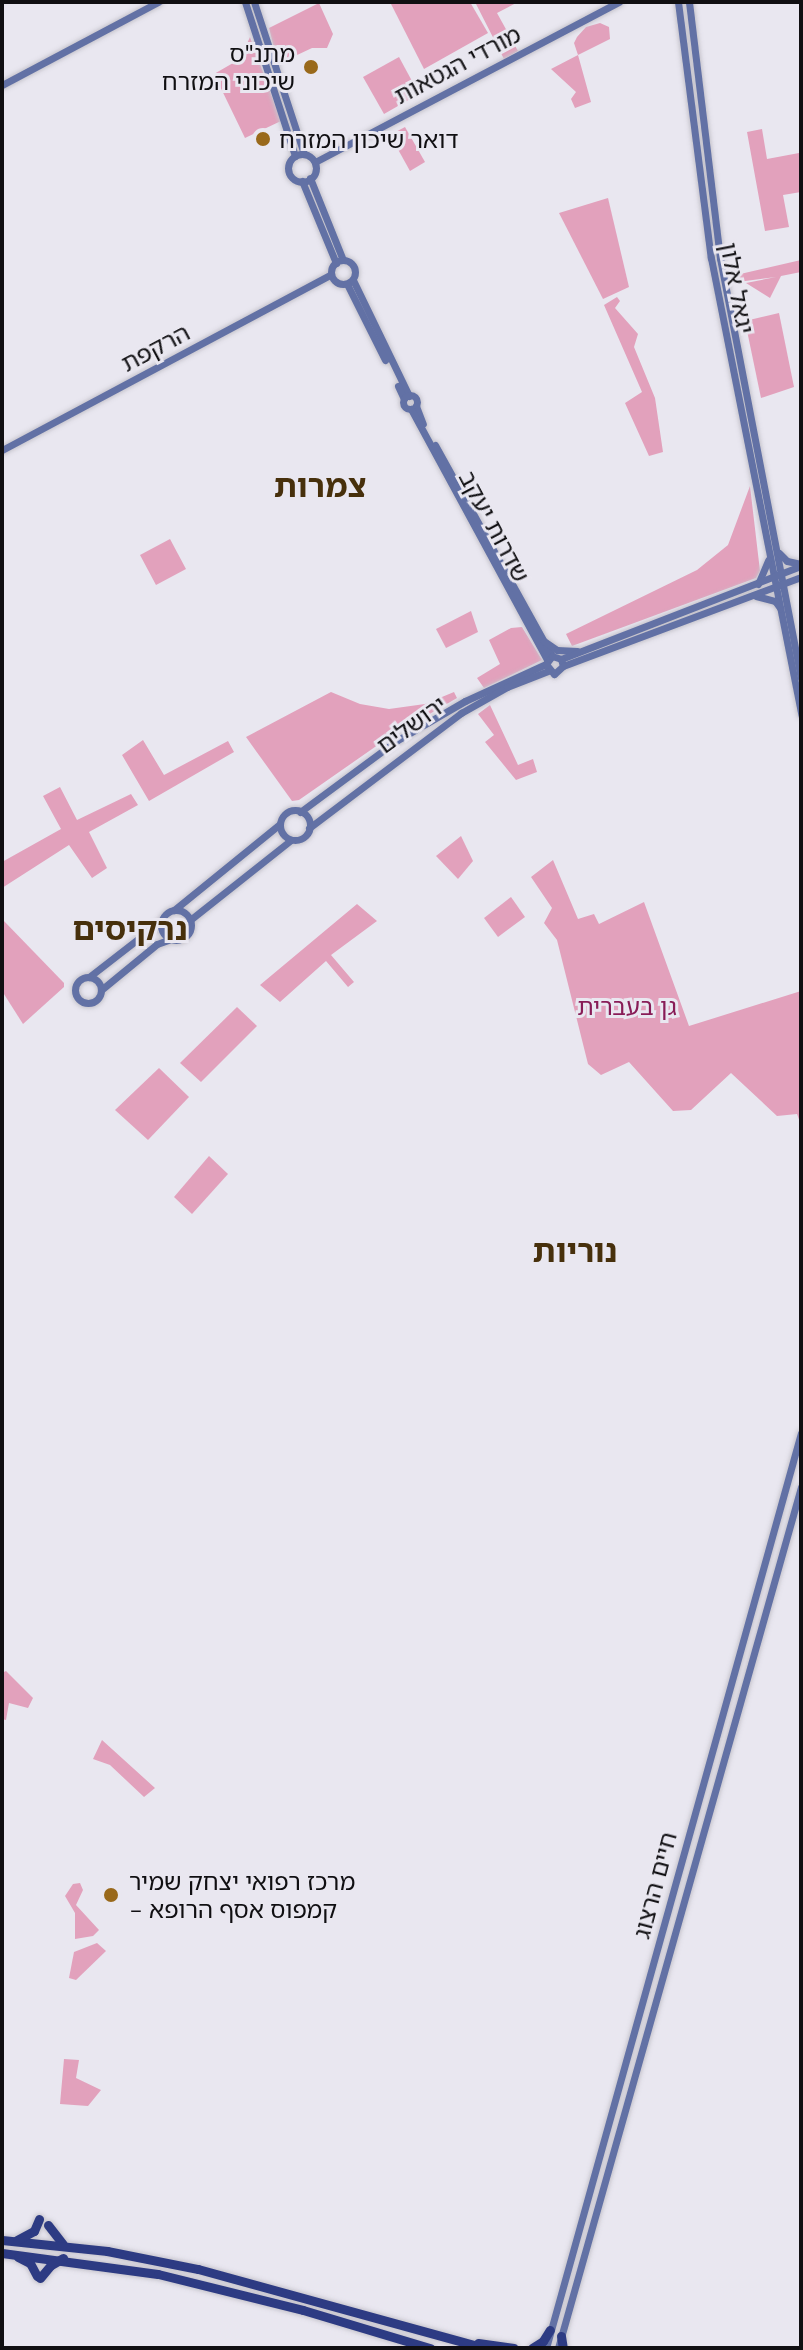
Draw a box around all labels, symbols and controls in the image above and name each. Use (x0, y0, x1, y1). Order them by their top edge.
street label: מורדי הגטאות (389, 19, 525, 109)
place label: מתנ"ס שיכוני המזרח (162, 39, 295, 95)
marker: מתנ"ס שיכוני המזרח (302, 58, 320, 76)
place label: דואר שיכון המזרח (279, 125, 458, 153)
marker: דואר שיכון המזרח (254, 130, 272, 148)
street label: יגאל אלון (715, 240, 761, 336)
street label: הרקפת (116, 317, 194, 377)
street label: שדרות יעקב (454, 465, 536, 587)
district label: צמרות (274, 466, 366, 504)
street label: ירושלים (370, 689, 452, 759)
district label: נרקיסים (72, 909, 188, 947)
park label: גן בעברית (577, 992, 677, 1020)
district label: נוריות (533, 1231, 617, 1269)
street label: חיים הרצוג (626, 1829, 682, 1941)
place label: מרכז רפואי יצחק שמיר – קמפוס אסף הרופא (129, 1867, 355, 1923)
marker: מרכז רפואי יצחק שמיר – קמפוס אסף הרופא (100, 1884, 122, 1906)

